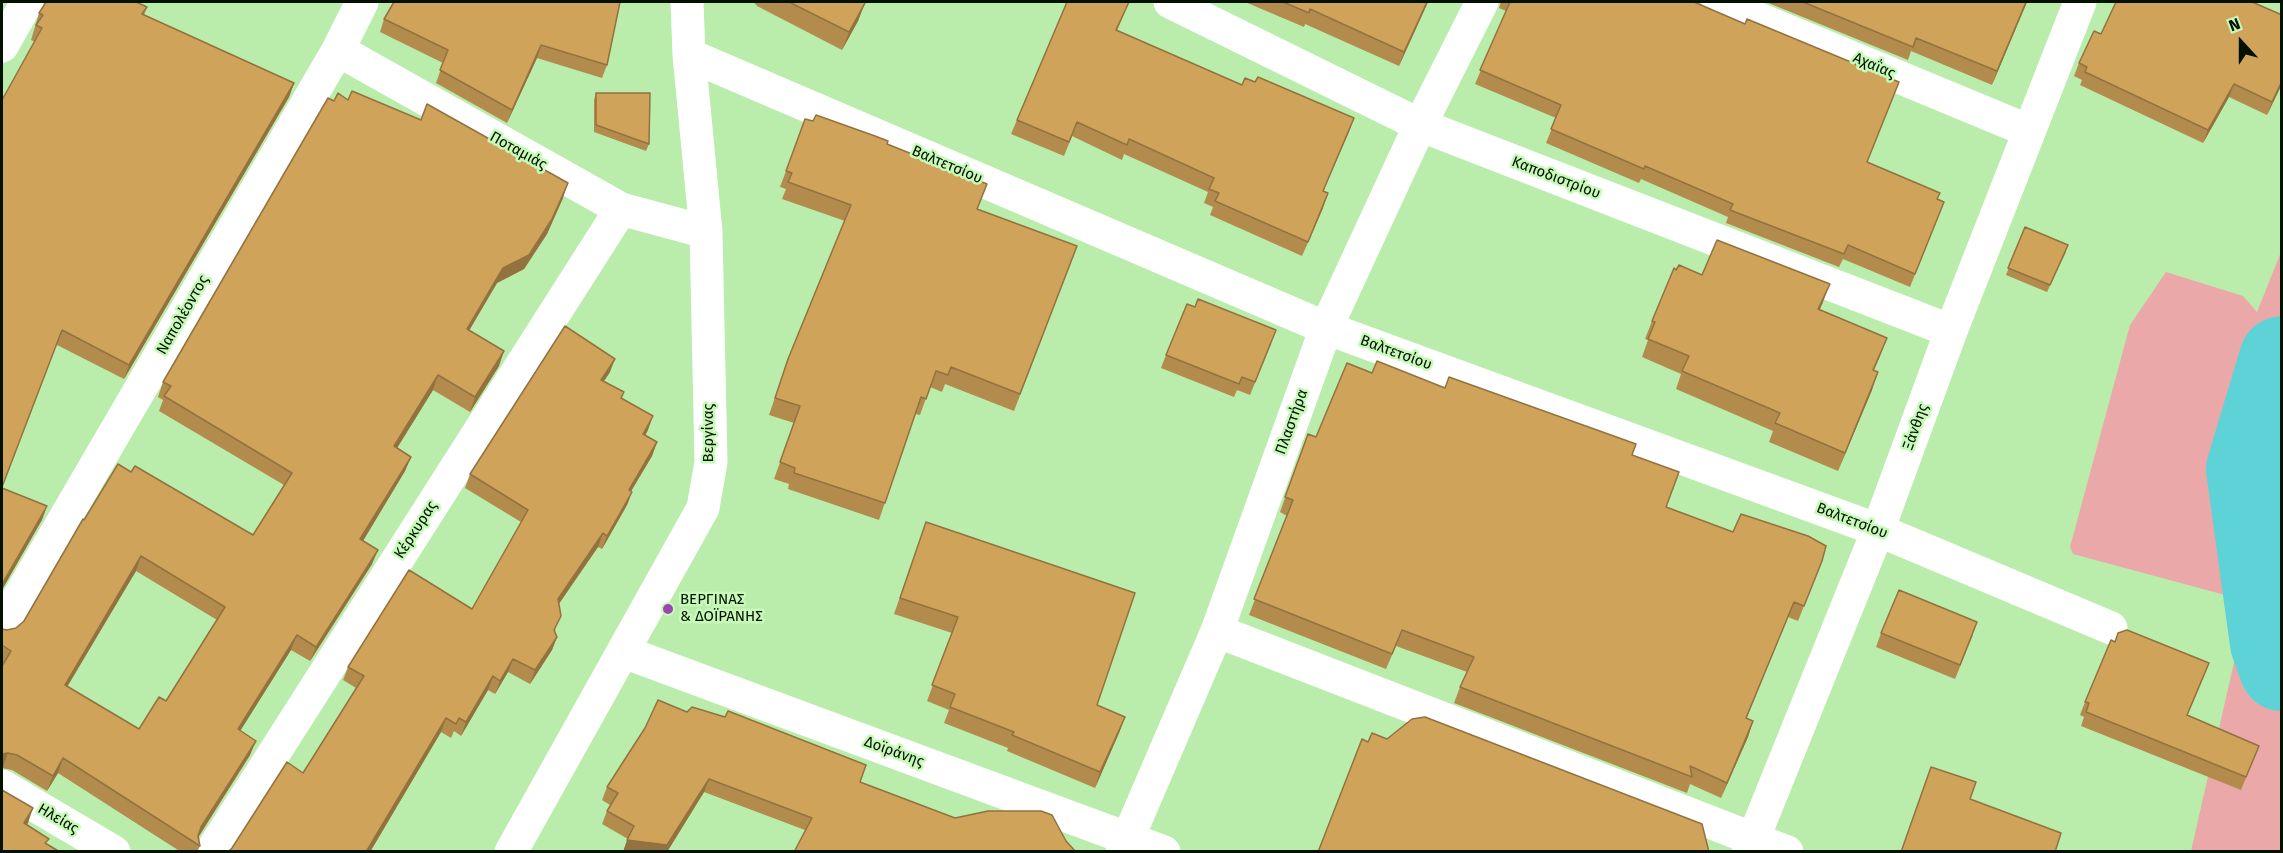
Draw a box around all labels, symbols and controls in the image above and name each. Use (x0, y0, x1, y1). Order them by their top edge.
north arrow (2211, 12, 2271, 72)
text: N (2226, 14, 2243, 36)
street label: Αχαΐας (1850, 49, 1898, 83)
street label: Ποταμιάς (486, 128, 550, 174)
street label: Βαλτετσίου (909, 142, 985, 188)
street label: Καποδιστρίου (1509, 153, 1603, 203)
street label: Ναπολέοντος (153, 272, 213, 358)
street label: Βαλτετσίου (1358, 332, 1434, 374)
street label: Πλαστήρα (1272, 387, 1312, 457)
street label: Ξάνθης (1899, 401, 1933, 453)
street label: Βεργίνας (700, 403, 718, 463)
street label: Κέρκυρας (391, 498, 441, 562)
street label: Βαλτετσίου (1814, 499, 1890, 543)
place label: ΒΕΡΓΙΝΑΣ & ΔΟΪΡΑΝΗΣ (680, 591, 763, 626)
marker: ΒΕΡΓΙΝΑΣ & ΔΟΪΡΑΝΗΣ (661, 602, 675, 616)
street label: Δοϊράνης (862, 733, 926, 771)
street label: Ηλείας (34, 800, 82, 838)

